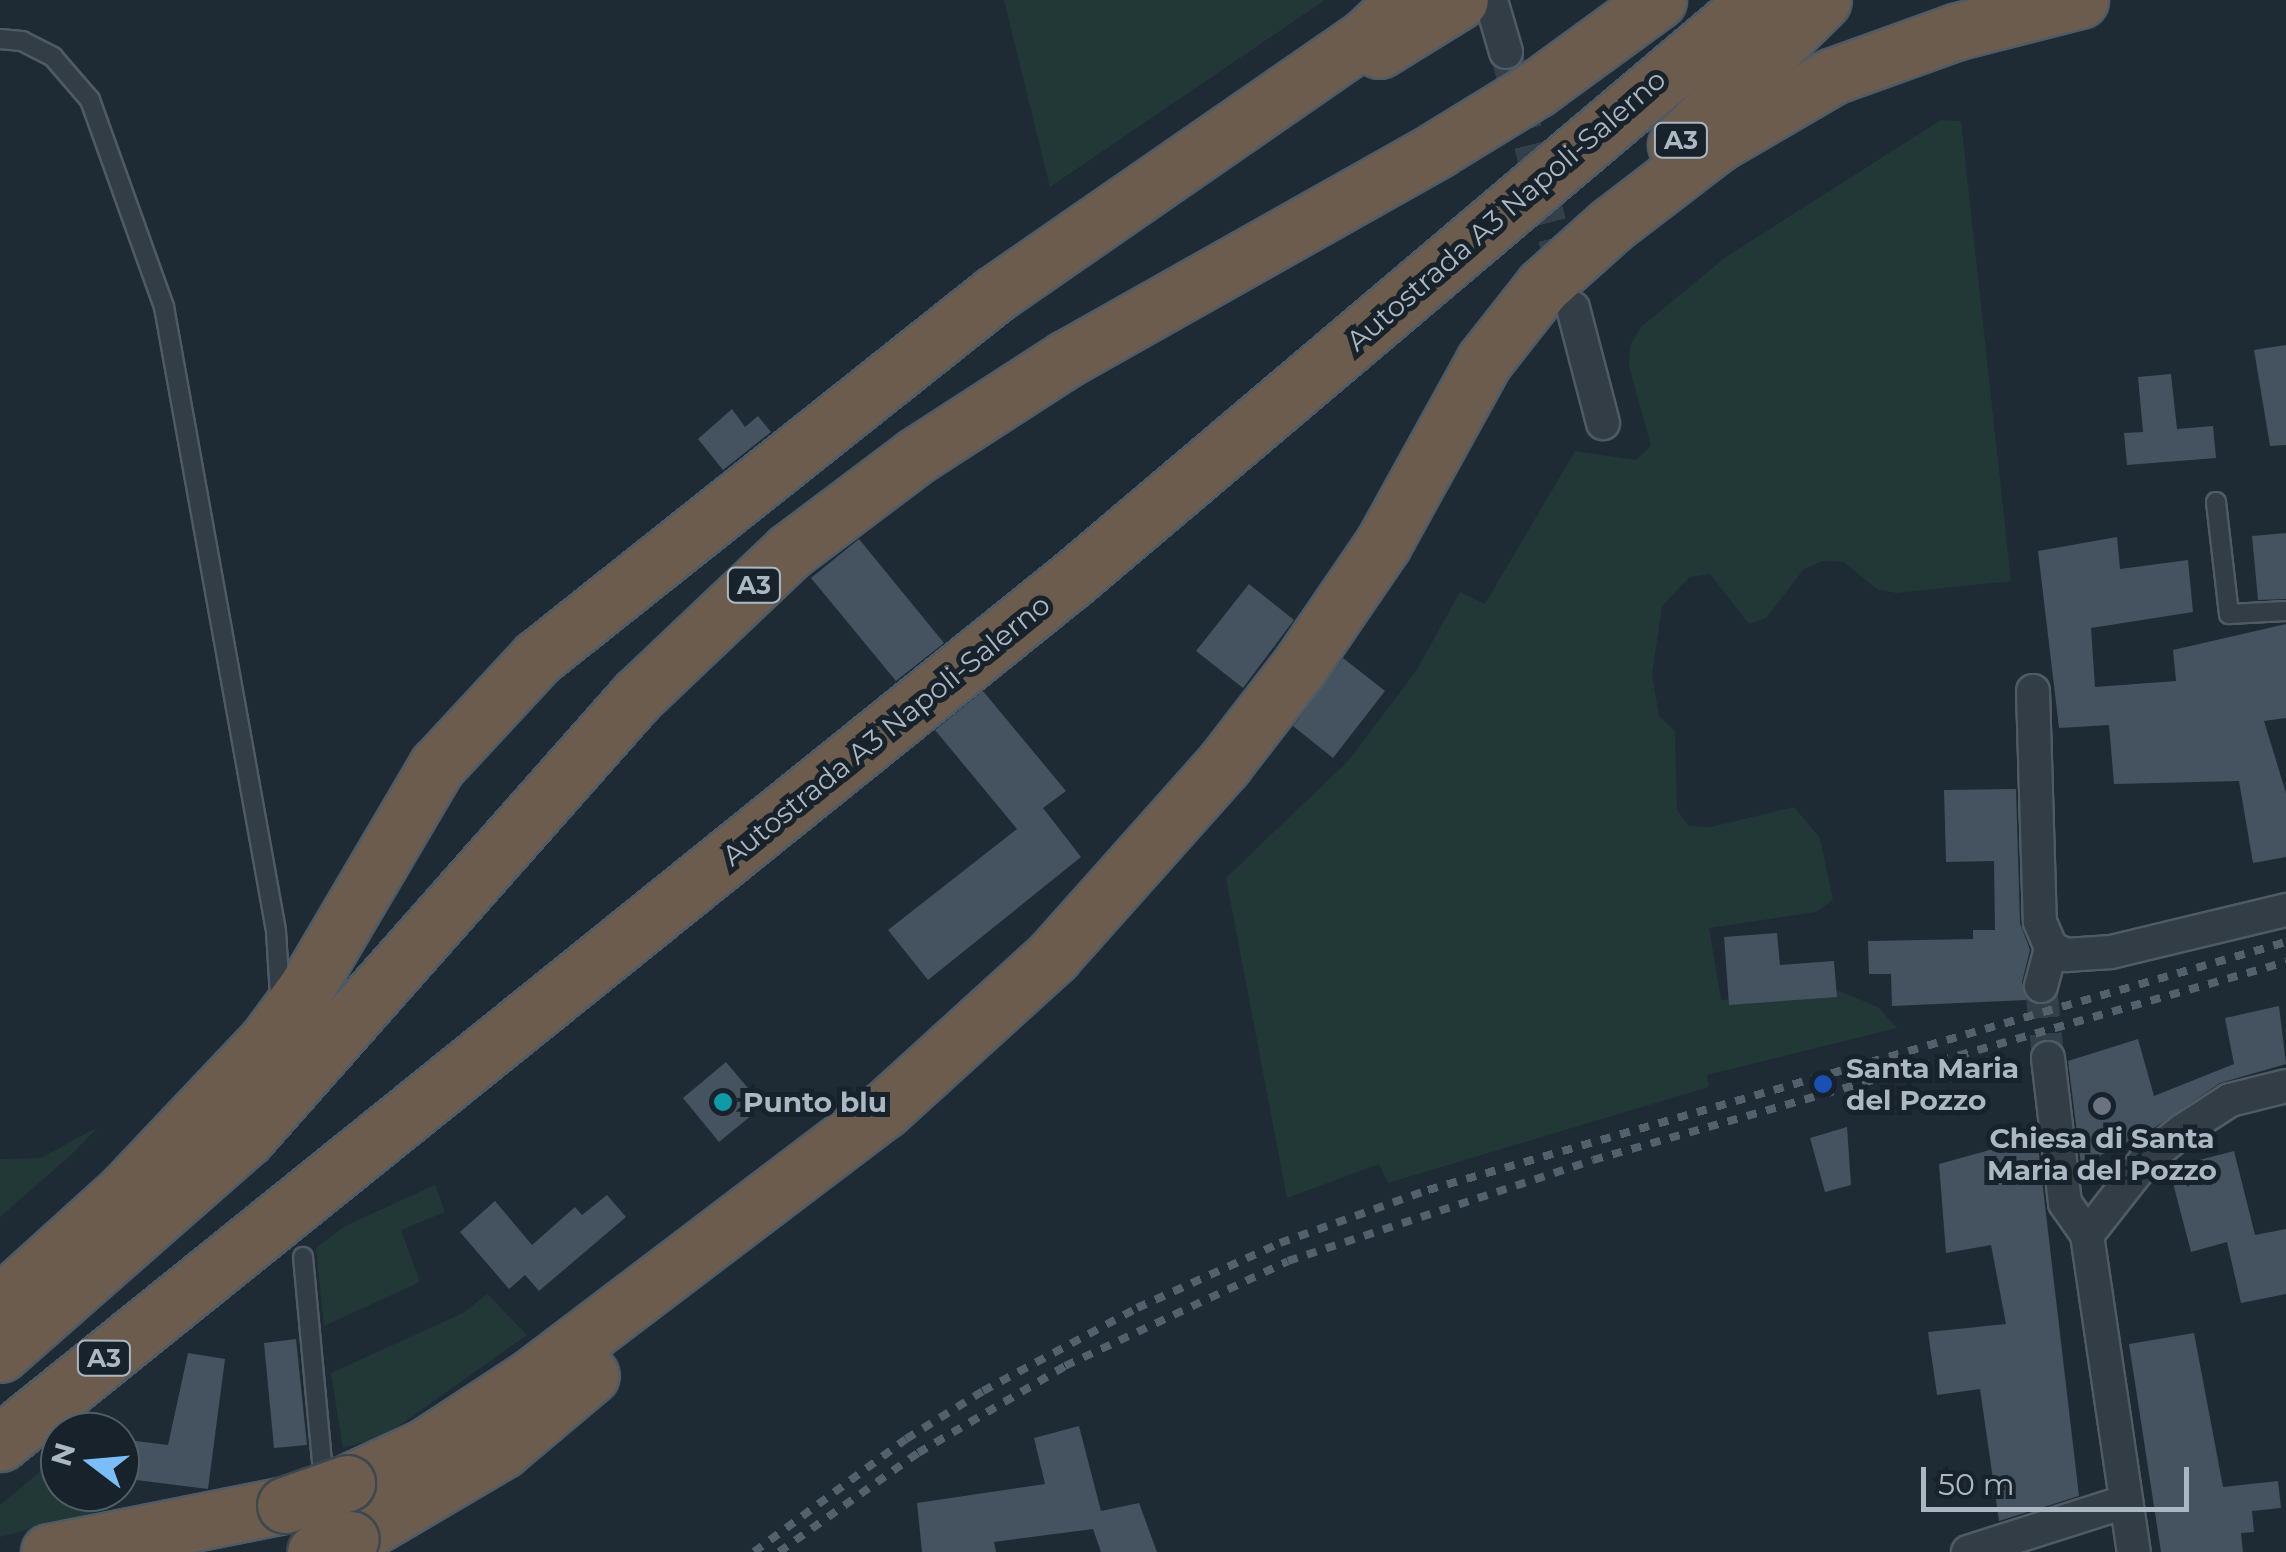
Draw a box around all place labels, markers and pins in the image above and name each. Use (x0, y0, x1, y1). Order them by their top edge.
place label: Santa Maria del Pozzo (1846, 1051, 2019, 1117)
marker: Santa Maria del Pozzo (1810, 1071, 1836, 1097)
place label: Punto blu (743, 1085, 887, 1119)
marker: Punto blu (712, 1091, 734, 1113)
marker: Chiesa di Santa Maria del Pozzo (2091, 1095, 2113, 1117)
place label: Chiesa di Santa Maria del Pozzo (1987, 1121, 2217, 1187)

